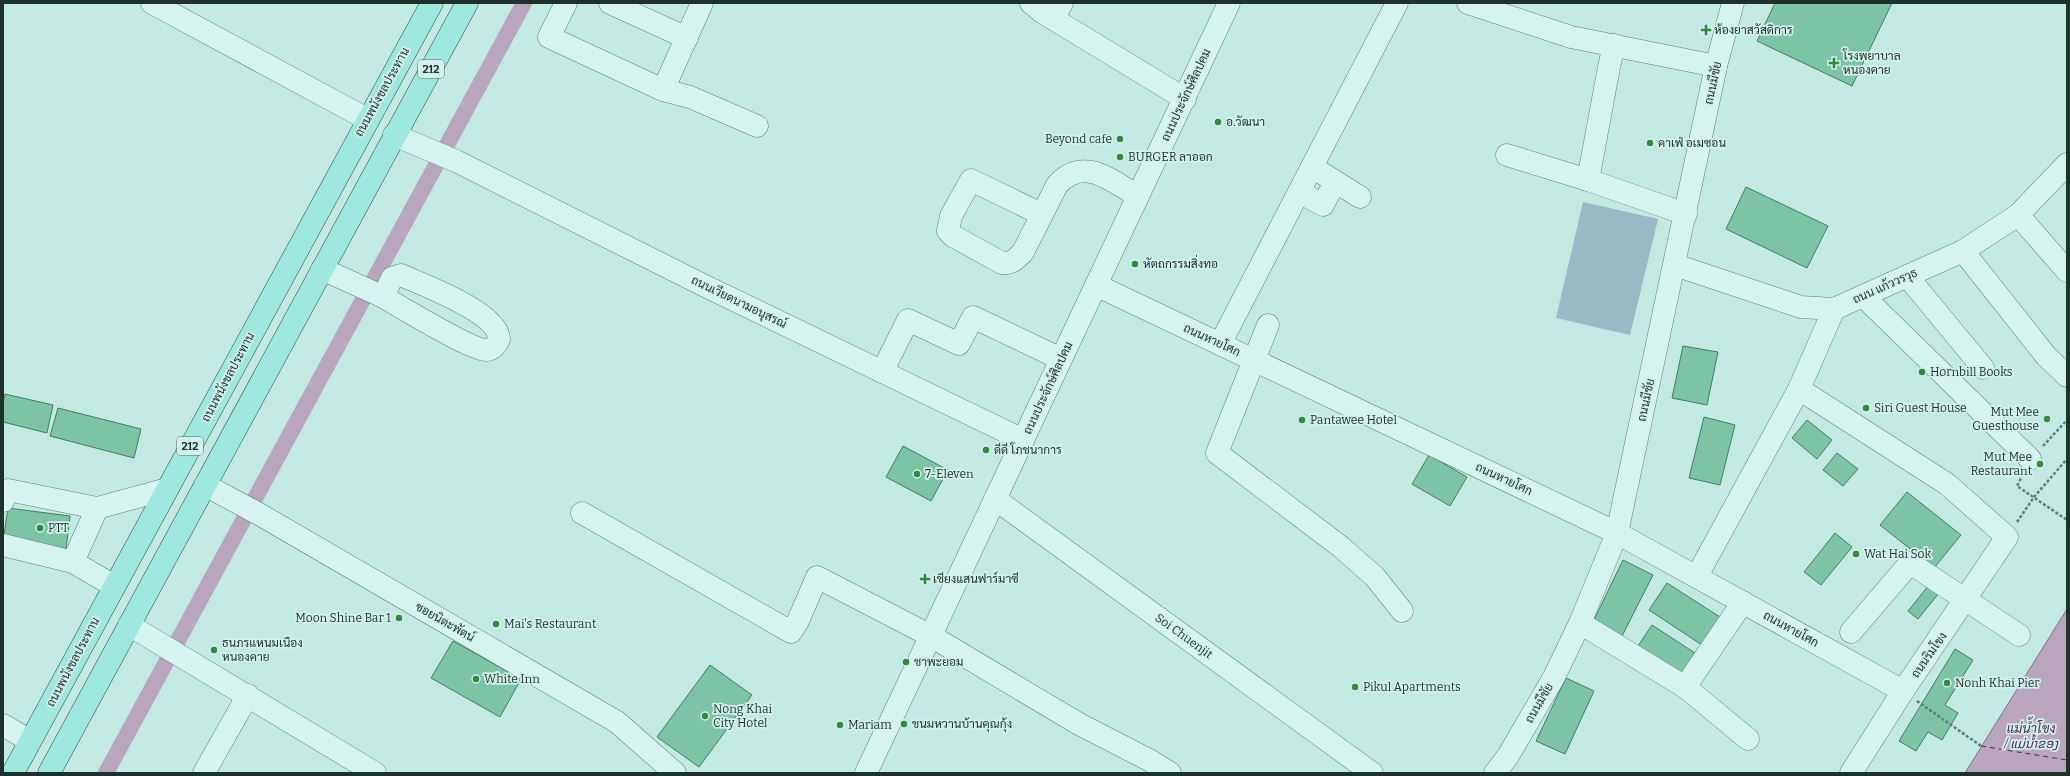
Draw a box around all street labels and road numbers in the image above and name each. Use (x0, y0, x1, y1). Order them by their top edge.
street label: ถนนพนังชลประทาน (352, 45, 412, 139)
street label: ถนนประจักษ์ศิลปคม (1157, 46, 1214, 144)
road number: 212 (418, 60, 444, 78)
street label: ถนนมีชัย (1701, 60, 1724, 106)
street label: ถนน แก้ววรวุธ (1851, 265, 1921, 308)
street label: ถนนเวียดนามอนุสรณ์ (688, 272, 789, 333)
street label: ถนนหายโศก (1181, 320, 1243, 359)
street label: ถนนพนังชลประทาน (198, 329, 258, 424)
street label: ถนนประจักษ์ศิลปคม (1019, 339, 1076, 437)
street label: ถนนมีชัย (1634, 377, 1657, 423)
road number: 212 (177, 437, 203, 455)
street label: ถนนหายโศก (1473, 459, 1535, 498)
street label: ซอยนิตะพัตน์ (413, 599, 478, 645)
street label: ถนนหายโศก (1761, 607, 1822, 650)
street label: Soi Chuenjit (1153, 610, 1216, 662)
street label: ถนนพนังชลประทาน (43, 614, 103, 709)
street label: ถนนริมโขง (1907, 629, 1950, 681)
street label: ถนนมีชัย (1521, 680, 1556, 725)

